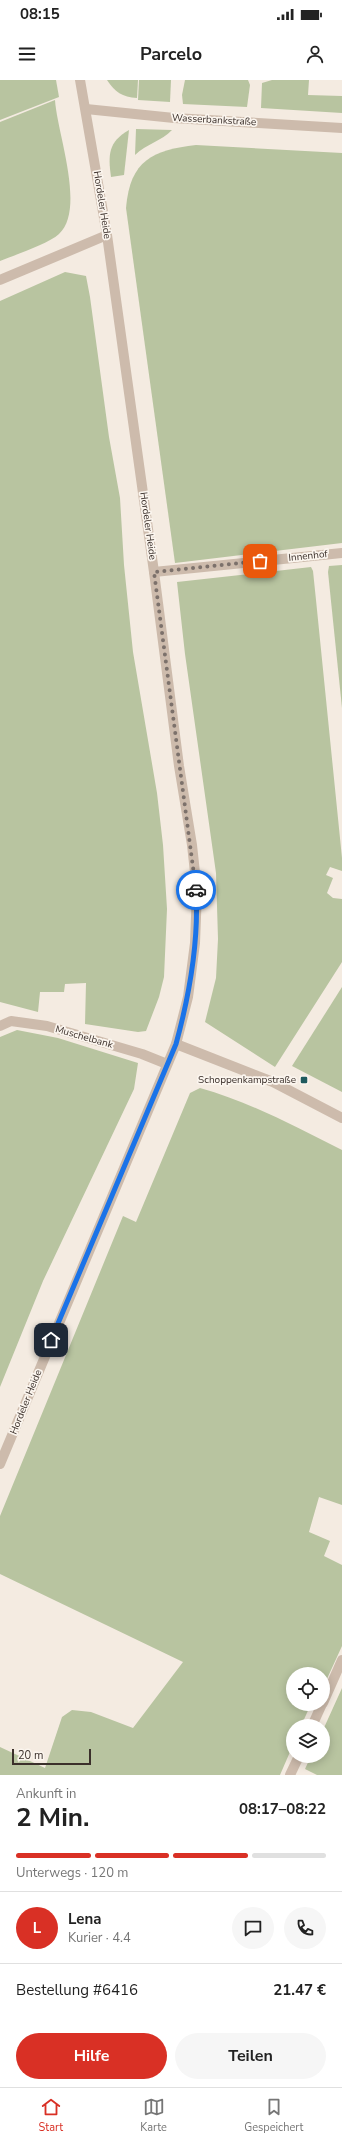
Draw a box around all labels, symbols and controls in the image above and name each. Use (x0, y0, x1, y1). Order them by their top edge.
text: 08:15 (20, 4, 60, 24)
text: Parcelo (140, 42, 202, 66)
icon: menu (16, 43, 38, 65)
icon: person (304, 43, 326, 65)
street label: Wasserbankstraße (171, 111, 257, 129)
street label: Hordeler Heide (90, 170, 114, 240)
street label: Hordeler Heide (136, 491, 160, 561)
pin (243, 544, 277, 578)
street label: Innenhof (288, 547, 329, 565)
icon: bag (249, 550, 271, 572)
courier (176, 870, 216, 910)
icon: car (185, 879, 207, 901)
street label: Muschelbank (54, 1022, 115, 1052)
place label: Schoppenkampstraße (198, 1073, 296, 1087)
marker: Schoppenkampstraße (299, 1075, 309, 1085)
pin (34, 1323, 68, 1357)
icon: home (40, 1329, 62, 1351)
street label: Hordeler Heide (7, 1368, 45, 1436)
map controls (286, 1667, 330, 1763)
button: locate (286, 1667, 330, 1711)
button: layers (286, 1719, 330, 1763)
scale bar (12, 1747, 91, 1766)
text: 20 m (18, 1748, 43, 1763)
text: Ankunft in (16, 1785, 76, 1803)
text: 08:17–08:22 (239, 1799, 326, 1819)
text: 2 Min. (16, 1800, 89, 1835)
text: Unterwegs · 120 m (16, 1864, 128, 1882)
button: chat (232, 1907, 274, 1949)
button: phone (284, 1907, 326, 1949)
text: Lena (68, 1909, 101, 1929)
text: L (33, 1918, 41, 1938)
text: Kurier · 4.4 (68, 1929, 131, 1947)
text: Bestellung #6416 (16, 1980, 138, 2000)
text: 21.47 € (273, 1980, 326, 2000)
button: Hilfe (16, 2033, 167, 2079)
button: Teilen (175, 2033, 326, 2079)
tab: Start (39, 2096, 63, 2135)
tab: Karte (140, 2096, 167, 2135)
tab: Gespeichert (244, 2096, 303, 2135)

